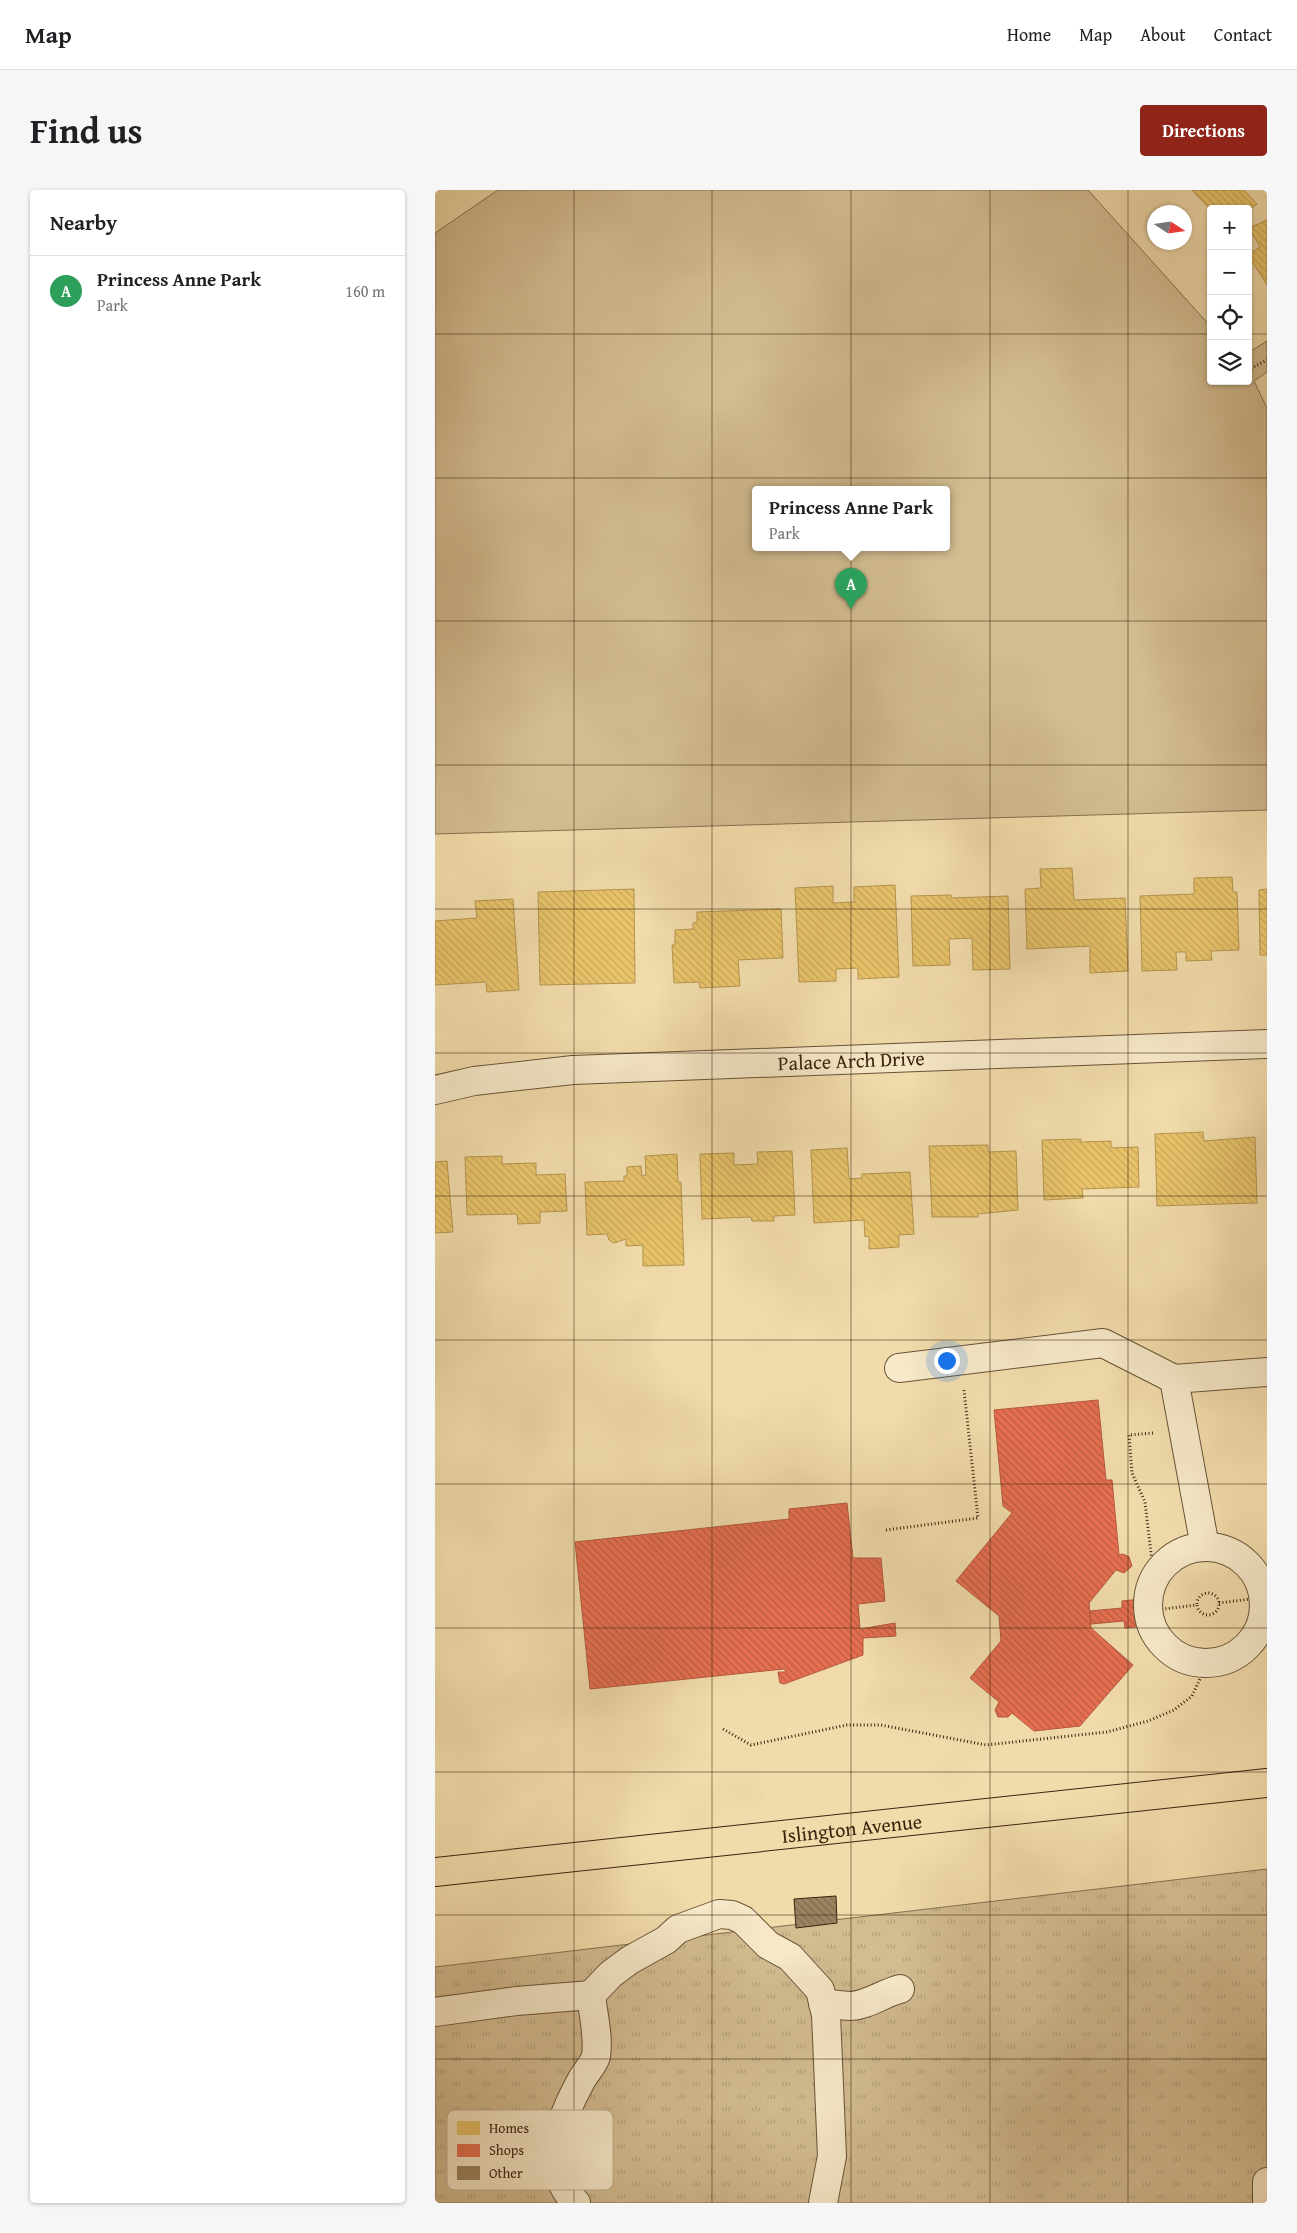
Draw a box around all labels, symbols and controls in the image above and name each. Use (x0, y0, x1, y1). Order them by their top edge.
text: Map (25, 17, 72, 52)
text: Home (1007, 21, 1051, 48)
text: Map (1079, 21, 1112, 48)
text: About (1140, 21, 1186, 48)
text: Contact (1214, 21, 1272, 48)
text: Find us (30, 105, 143, 156)
button: Directions (1140, 105, 1267, 156)
north arrow (1147, 205, 1192, 250)
map controls (1207, 205, 1252, 385)
button: + (1207, 205, 1252, 250)
text: Nearby (50, 207, 117, 238)
button: − (1207, 250, 1252, 295)
text: Princess Anne Park (97, 265, 261, 293)
text: A (61, 279, 71, 303)
text: 160 m (345, 279, 385, 303)
text: Park (97, 293, 128, 317)
button: locate (1207, 295, 1252, 340)
button: layers (1207, 340, 1252, 385)
popup (752, 486, 950, 551)
text: Princess Anne Park (769, 493, 933, 521)
text: Park (769, 521, 800, 545)
pin: A (835, 568, 867, 609)
street label: Palace Arch Drive (777, 1042, 925, 1077)
your location (934, 1348, 960, 1374)
street label: Islington Avenue (780, 1806, 923, 1849)
legend (447, 2110, 613, 2190)
text: Homes (489, 2118, 529, 2138)
text: Shops (489, 2140, 524, 2160)
text: Other (489, 2163, 523, 2183)

